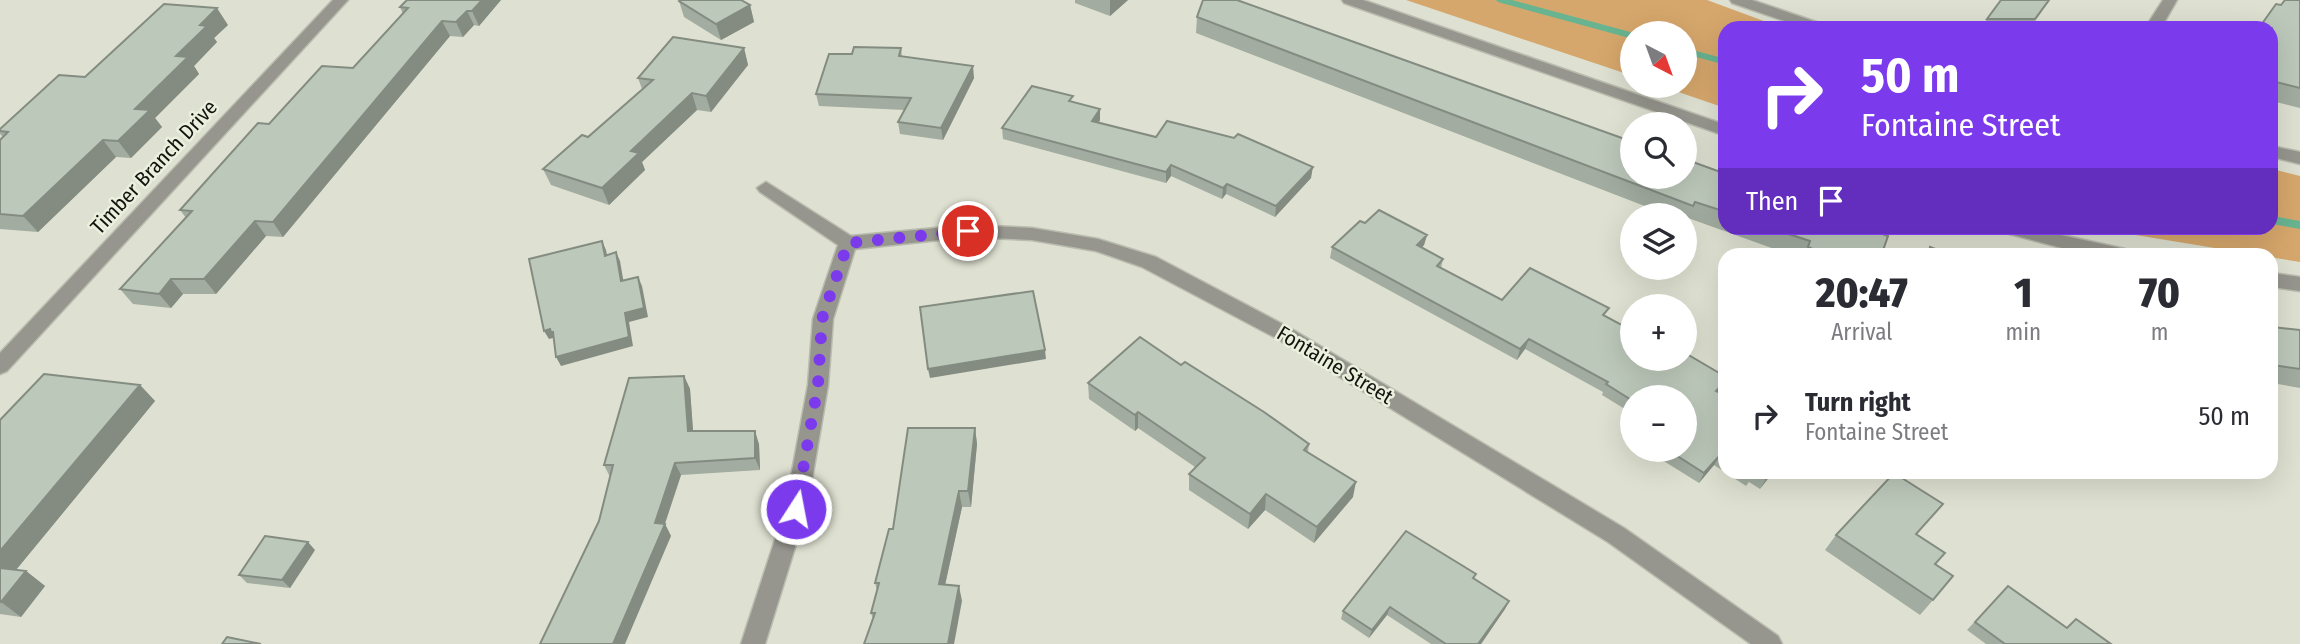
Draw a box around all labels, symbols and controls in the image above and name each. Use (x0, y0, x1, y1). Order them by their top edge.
north arrow (1620, 21, 1698, 98)
map controls (1620, 21, 1697, 462)
text: 50 m (1861, 46, 1959, 105)
icon: right (1746, 49, 1837, 140)
street label: Timber Branch Drive (85, 95, 223, 239)
text: Fontaine Street (1861, 106, 2060, 144)
button: search (1620, 112, 1697, 189)
icon: arrive (1812, 182, 1850, 220)
text: Then (1746, 186, 1798, 217)
pin (938, 201, 998, 261)
button: layers (1620, 203, 1697, 280)
icon: arrive (949, 212, 987, 250)
text: 20:47 (1816, 268, 1908, 318)
text: 1 (2014, 268, 2032, 318)
text: 70 (2139, 268, 2180, 318)
button: + (1620, 294, 1697, 371)
text: Arrival (1831, 318, 1892, 346)
text: min (2006, 318, 2041, 346)
text: m (2151, 318, 2168, 346)
street label: Fontaine Street (1272, 320, 1398, 410)
button: − (1620, 385, 1697, 462)
text: Turn right (1805, 387, 1911, 418)
icon: right (1746, 397, 1784, 435)
text: 50 m (2198, 401, 2250, 432)
text: Fontaine Street (1805, 418, 1948, 446)
position arrow (759, 472, 833, 546)

